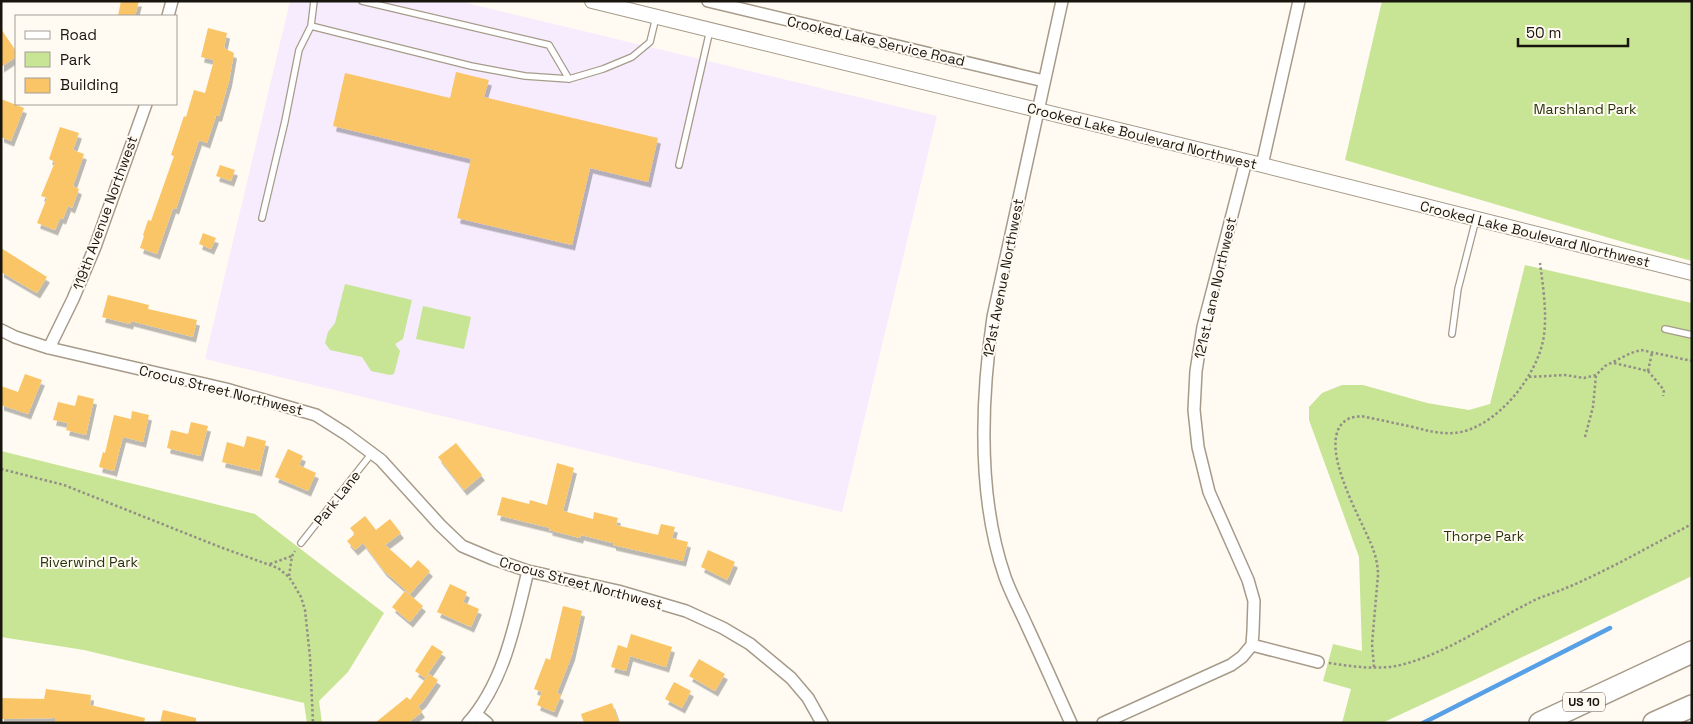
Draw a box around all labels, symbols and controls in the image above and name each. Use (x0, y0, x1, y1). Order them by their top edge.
street label: Crooked Lake Service Road (785, 12, 967, 70)
legend (15, 15, 178, 105)
scale bar (1518, 15, 1628, 47)
text: 50 m (1526, 23, 1561, 42)
text: Road (60, 25, 97, 44)
text: Park (60, 50, 91, 69)
text: Building (60, 75, 119, 94)
street label: Crooked Lake Boulevard Northwest (1025, 99, 1259, 173)
park label: Marshland Park (1533, 100, 1637, 118)
street label: 119th Avenue Northwest (69, 133, 141, 293)
street label: 121st Avenue Northwest (979, 197, 1027, 359)
street label: Crooked Lake Boulevard Northwest (1418, 197, 1652, 271)
street label: 121st Lane Northwest (1190, 215, 1240, 361)
street label: Crocus Street Northwest (137, 361, 305, 419)
street label: Park Lane (310, 467, 364, 529)
park label: Thorpe Park (1444, 527, 1525, 545)
park label: Riverwind Park (40, 553, 138, 571)
street label: Crocus Street Northwest (497, 553, 665, 613)
road number: US 10 (1563, 692, 1605, 712)

